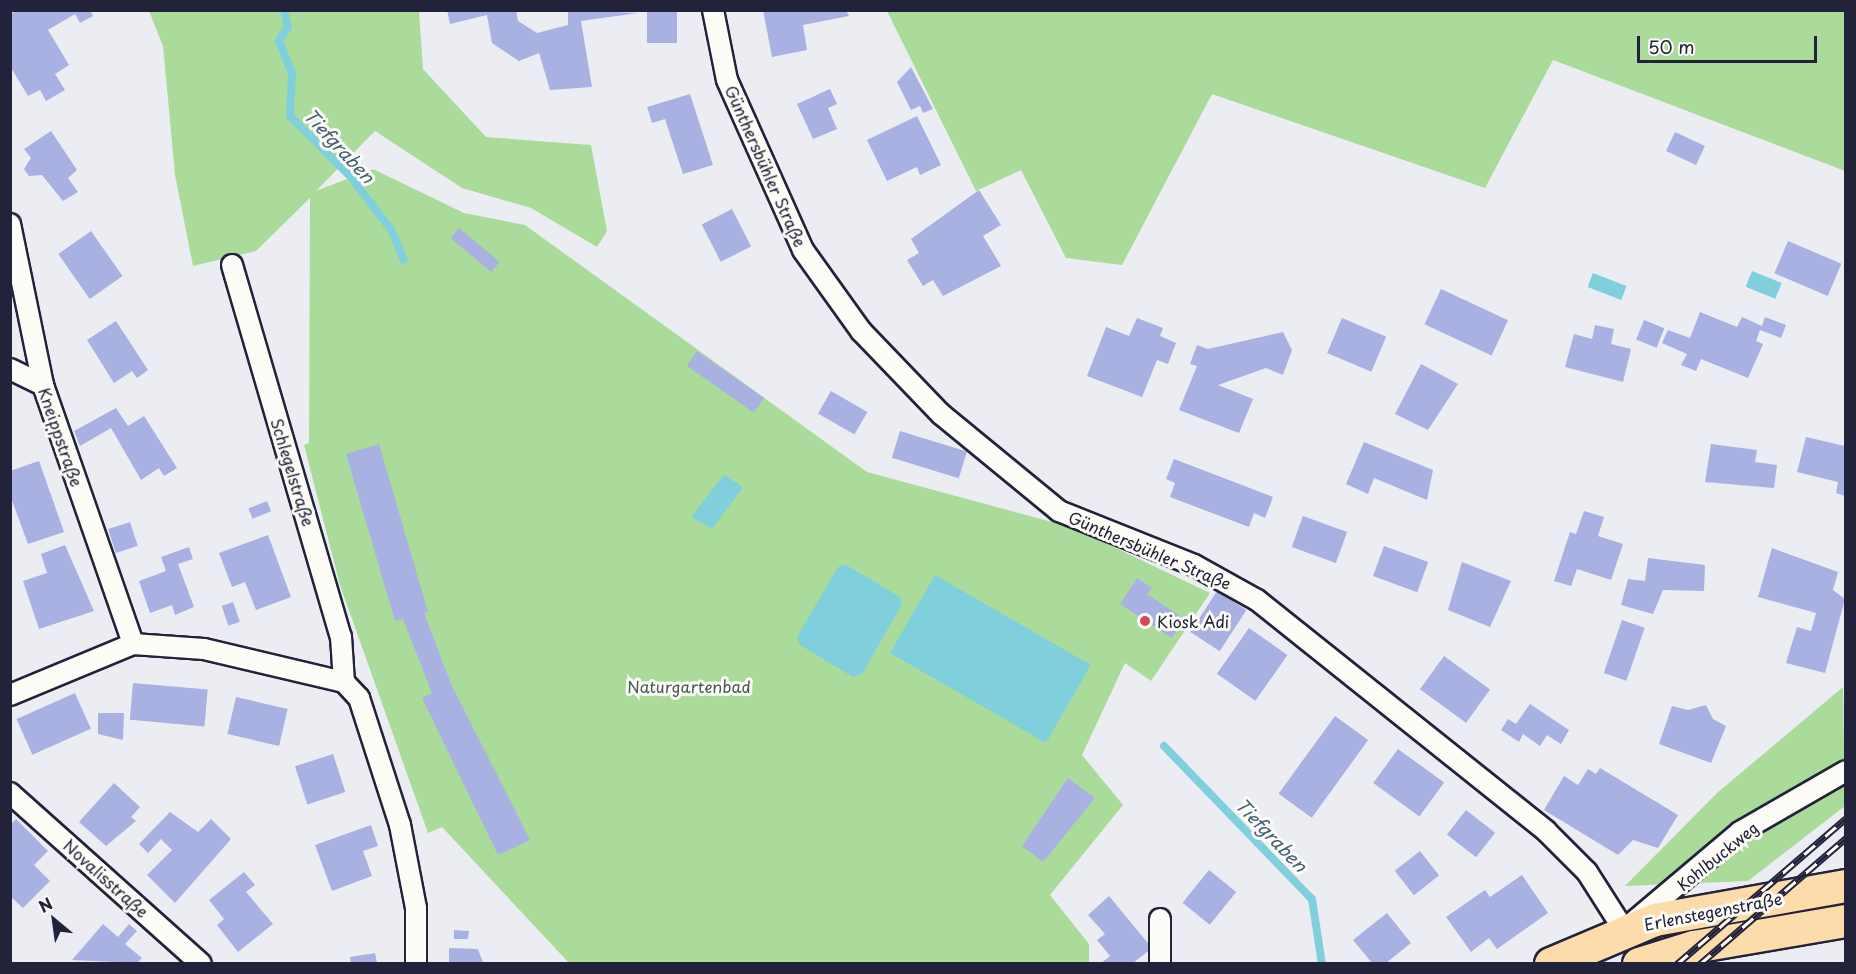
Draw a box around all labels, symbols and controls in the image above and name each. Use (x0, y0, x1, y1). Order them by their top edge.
scale bar (1640, 24, 1820, 62)
text: 50 m (1648, 33, 1695, 60)
street label: Günthersbühler Straße (721, 82, 811, 250)
water label: Tiefgraben (299, 104, 379, 188)
street label: Kneippstraße (35, 385, 87, 489)
street label: Schlegelstraße (267, 416, 319, 528)
street label: Günthersbühler Straße (1065, 507, 1235, 593)
place label: Kiosk Adi (1157, 611, 1229, 631)
marker: Kiosk Adi (1138, 614, 1152, 628)
park label: Naturgartenbad (627, 676, 751, 696)
water label: Tiefgraben (1231, 794, 1311, 876)
street label: Kohlbuckweg (1673, 818, 1761, 894)
street label: Novalisstraße (60, 835, 152, 921)
street label: Erlenstegenstraße (1642, 888, 1784, 934)
north arrow (24, 890, 84, 950)
text: N (34, 891, 57, 918)

